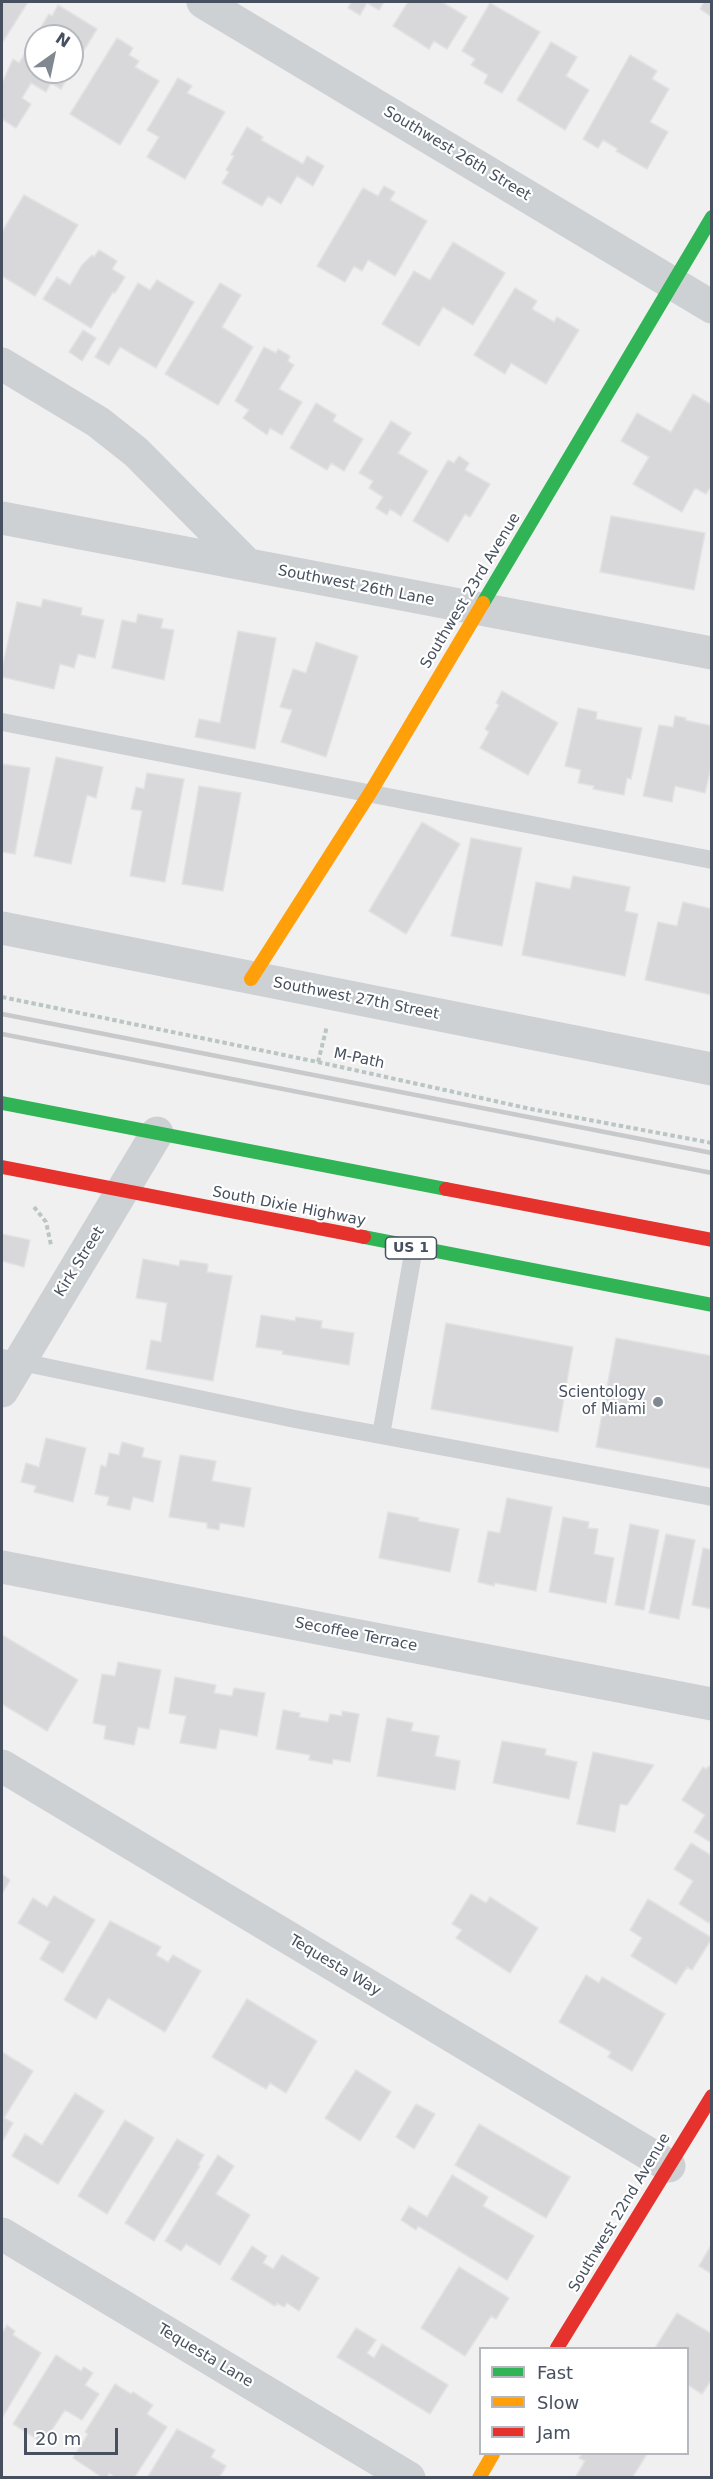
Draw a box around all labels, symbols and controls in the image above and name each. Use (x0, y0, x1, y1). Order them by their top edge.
north arrow (24, 24, 84, 84)
text: N (52, 29, 74, 52)
street label: Southwest 26th Street (380, 103, 534, 205)
street label: Southwest 23rd Avenue (417, 510, 525, 672)
street label: Southwest 26th Lane (276, 562, 436, 610)
street label: Southwest 27th Street (272, 974, 440, 1024)
street label: M-Path (332, 1045, 386, 1073)
street label: South Dixie Highway (211, 1183, 367, 1231)
street label: Kirk Street (51, 1224, 109, 1300)
road number: US 1 (386, 1237, 436, 1259)
place label: Scientology of Miami (559, 1384, 646, 1419)
marker: Scientology of Miami (651, 1395, 665, 1409)
street label: Secoffee Terrace (293, 1614, 419, 1656)
street label: Tequesta Way (286, 1932, 384, 2000)
street label: Southwest 22nd Avenue (565, 2130, 675, 2296)
street label: Tequesta Lane (154, 2320, 256, 2392)
legend (479, 2347, 689, 2455)
text: Fast (537, 2362, 573, 2383)
text: Slow (537, 2392, 579, 2413)
scale bar (27, 2416, 122, 2454)
text: Jam (537, 2422, 571, 2443)
text: 20 m (35, 2428, 81, 2449)

